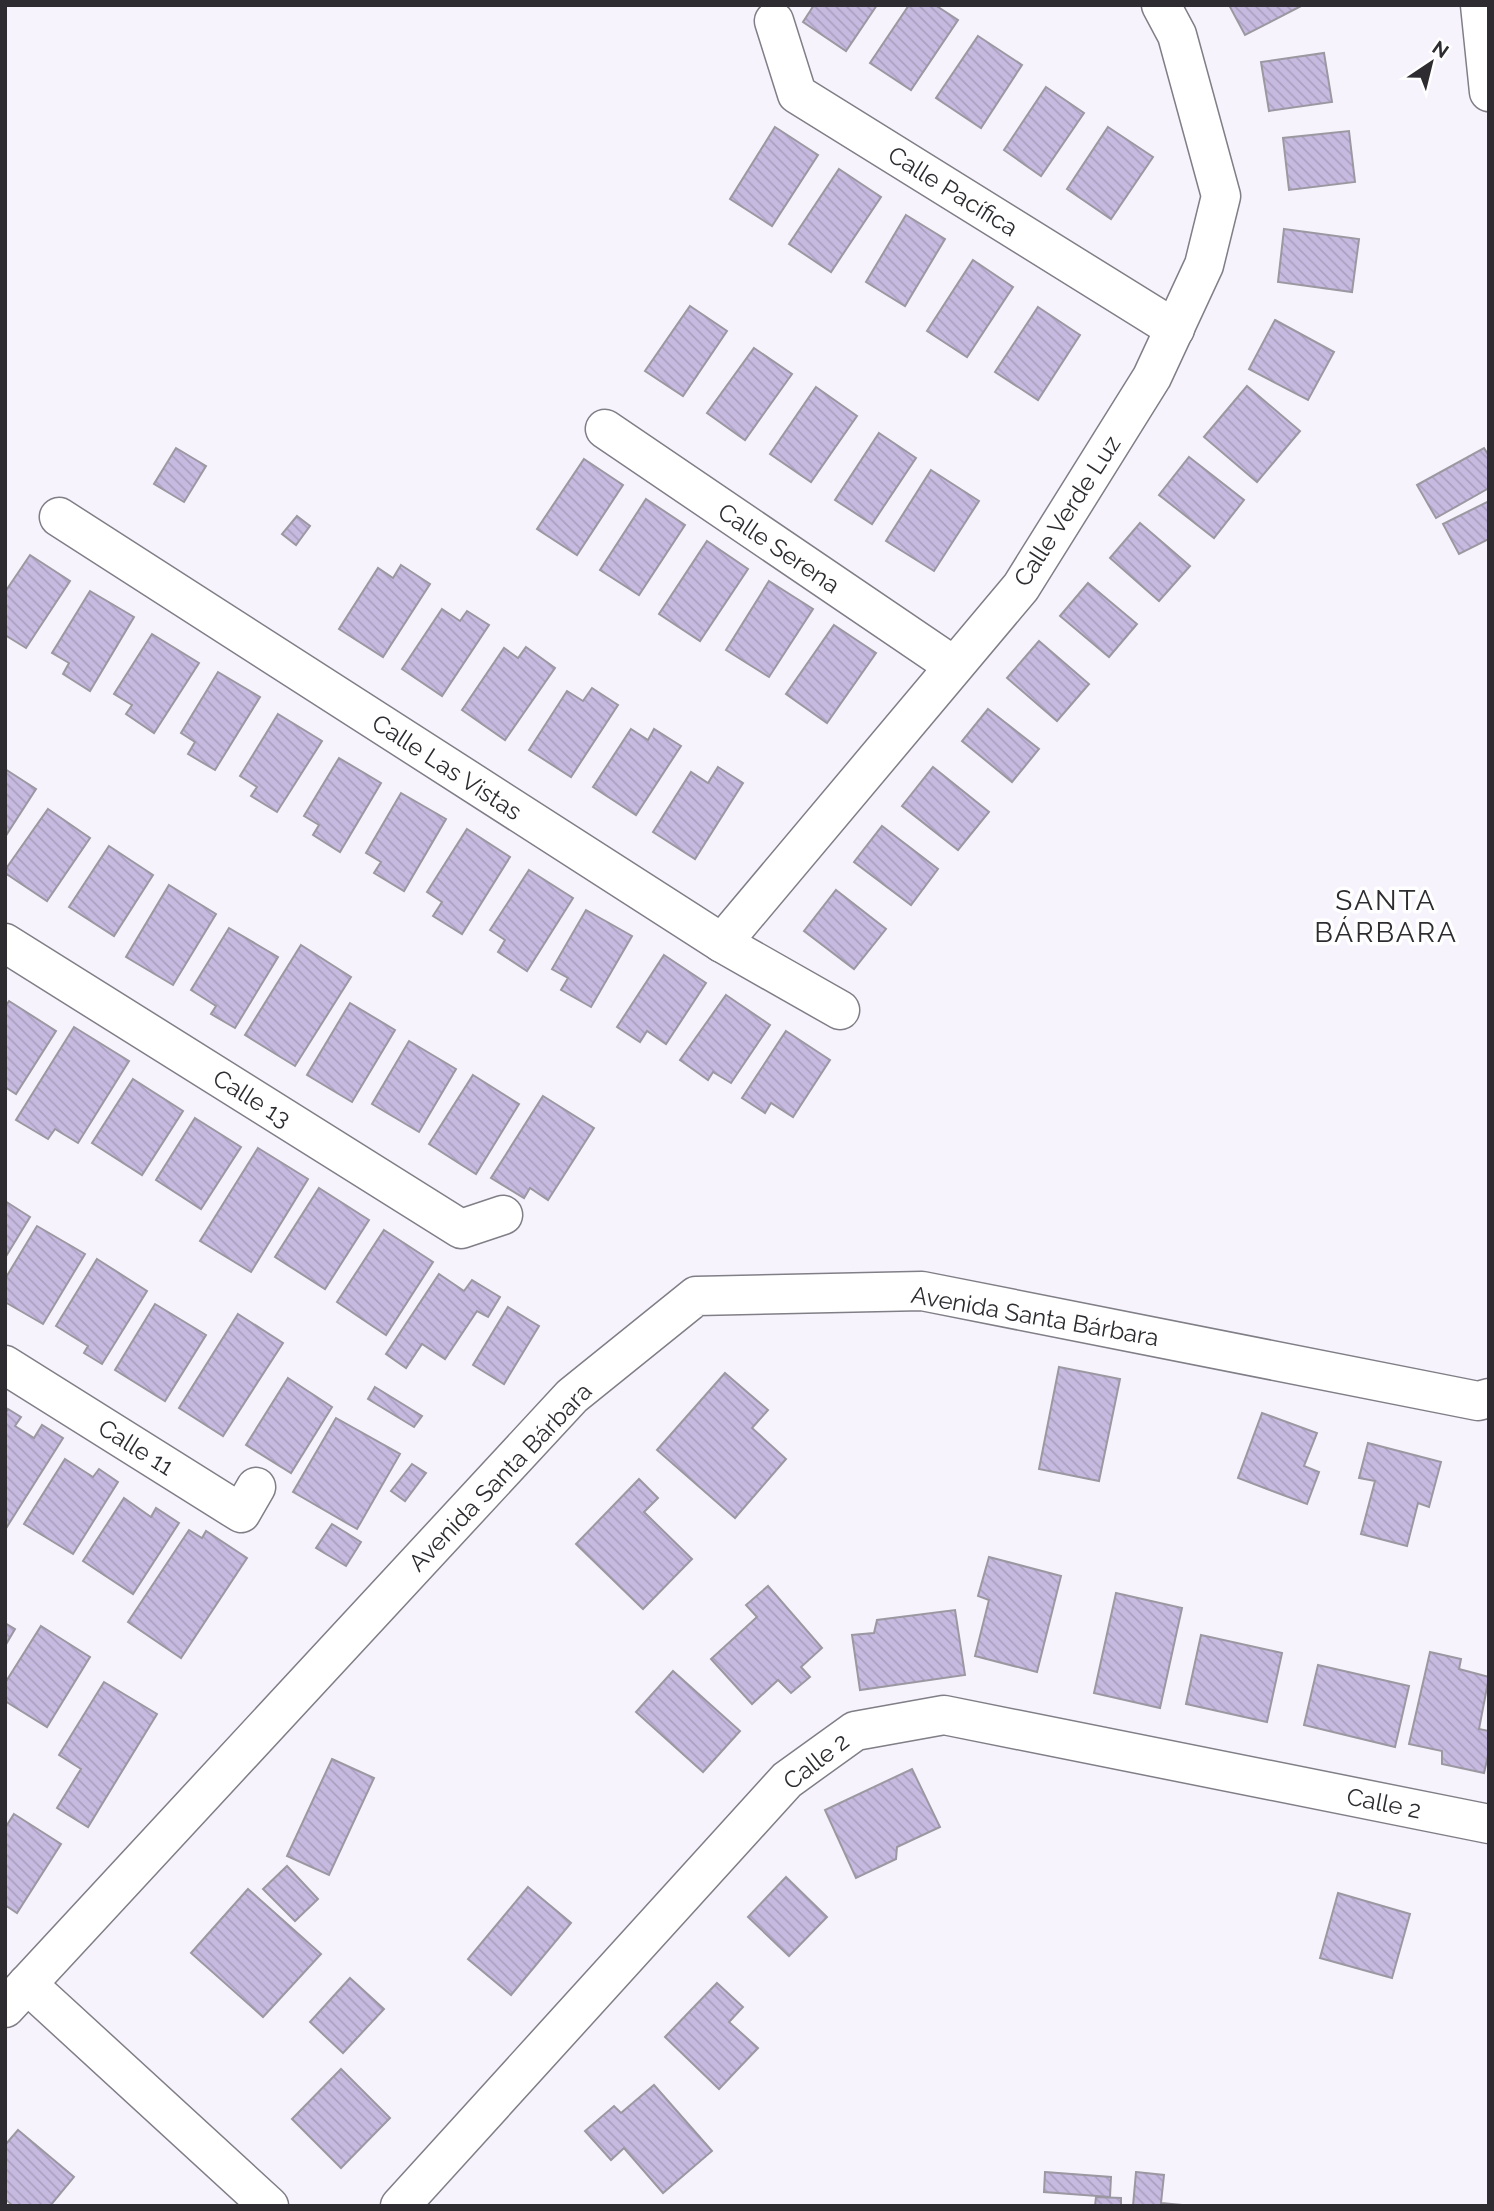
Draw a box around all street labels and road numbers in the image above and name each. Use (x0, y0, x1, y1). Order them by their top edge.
street label: Calle Pacífica (883, 140, 1023, 242)
street label: Calle Verde Luz (1007, 430, 1127, 592)
street label: Calle Serena (713, 497, 845, 599)
street label: Calle Las Vistas (367, 708, 527, 826)
street label: Calle 13 (208, 1063, 296, 1133)
street label: Avenida Santa Bárbara (909, 1280, 1161, 1352)
street label: Avenida Santa Bárbara (402, 1377, 598, 1577)
street label: Calle 11 (93, 1413, 179, 1481)
street label: Calle 2 (777, 1726, 855, 1796)
street label: Calle 2 (1344, 1782, 1424, 1824)

